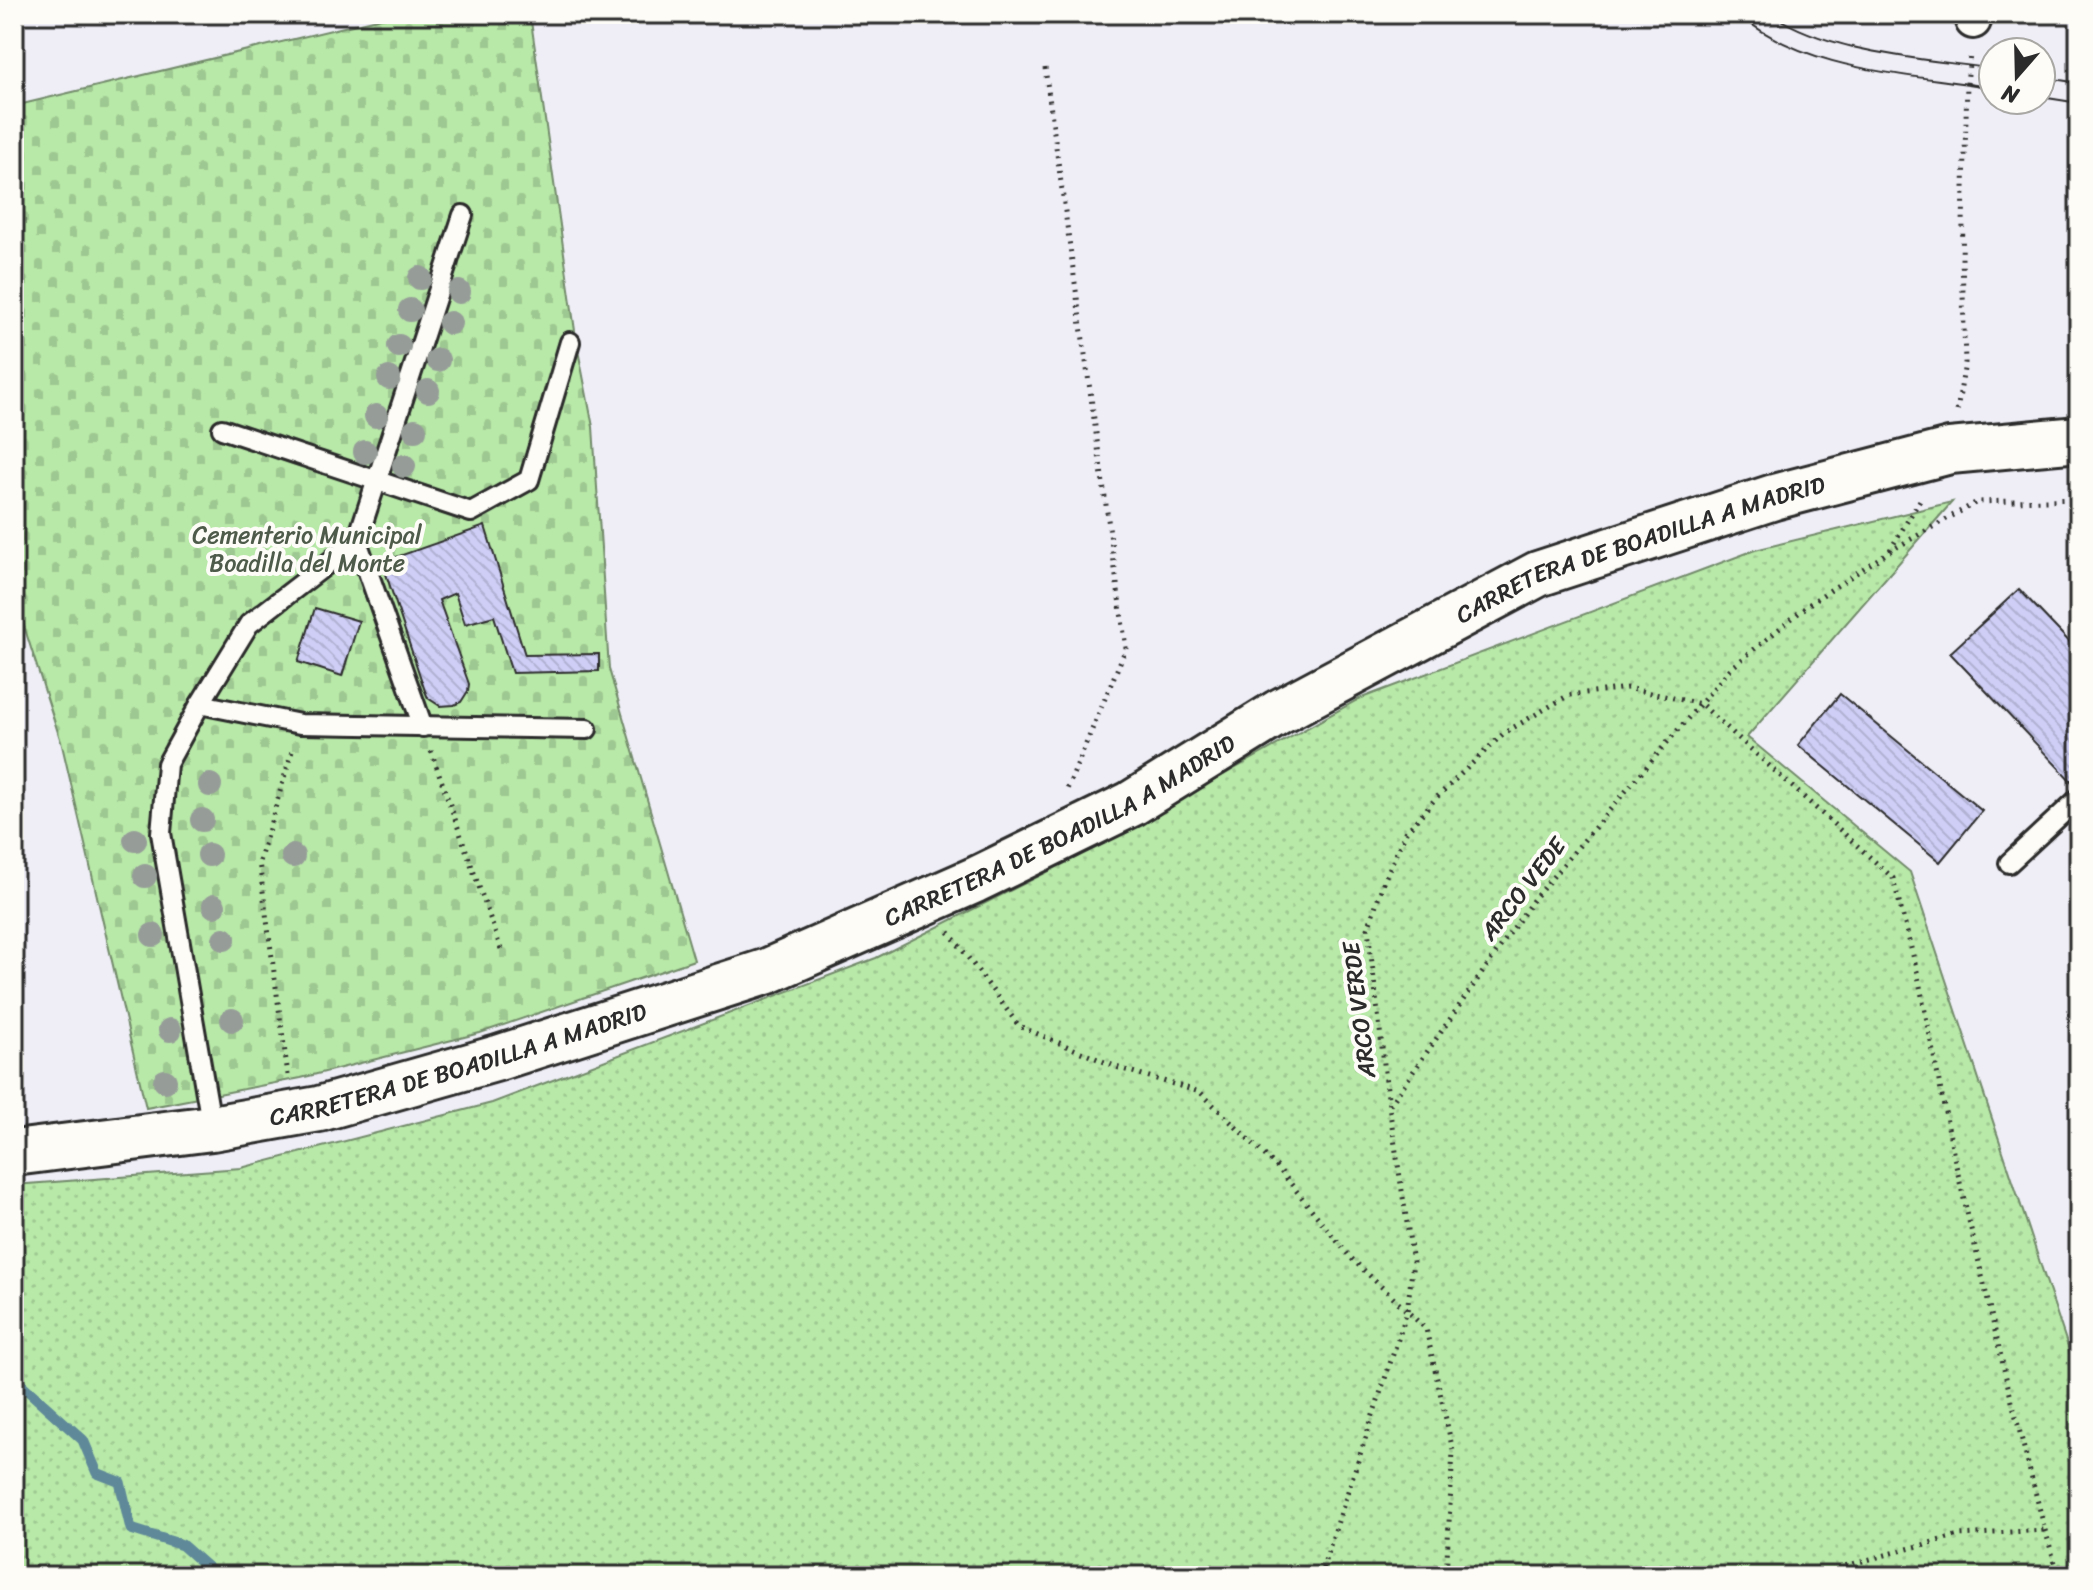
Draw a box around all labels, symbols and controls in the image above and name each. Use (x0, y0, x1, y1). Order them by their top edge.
north arrow (1977, 36, 2057, 116)
text: N (1996, 73, 2025, 116)
street label: CARRETERA DE BOADILLA A MADRID (1448, 463, 1830, 635)
park label: Cementerio Municipal Boadilla del Monte (192, 514, 423, 584)
street label: CARRETERA DE BOADILLA A MADRID (877, 722, 1245, 939)
street label: ARCO VEDE (1468, 827, 1578, 951)
street label: ARCO VERDE (1330, 938, 1388, 1081)
street label: CARRETERA DE BOADILLA A MADRID (266, 990, 653, 1138)

